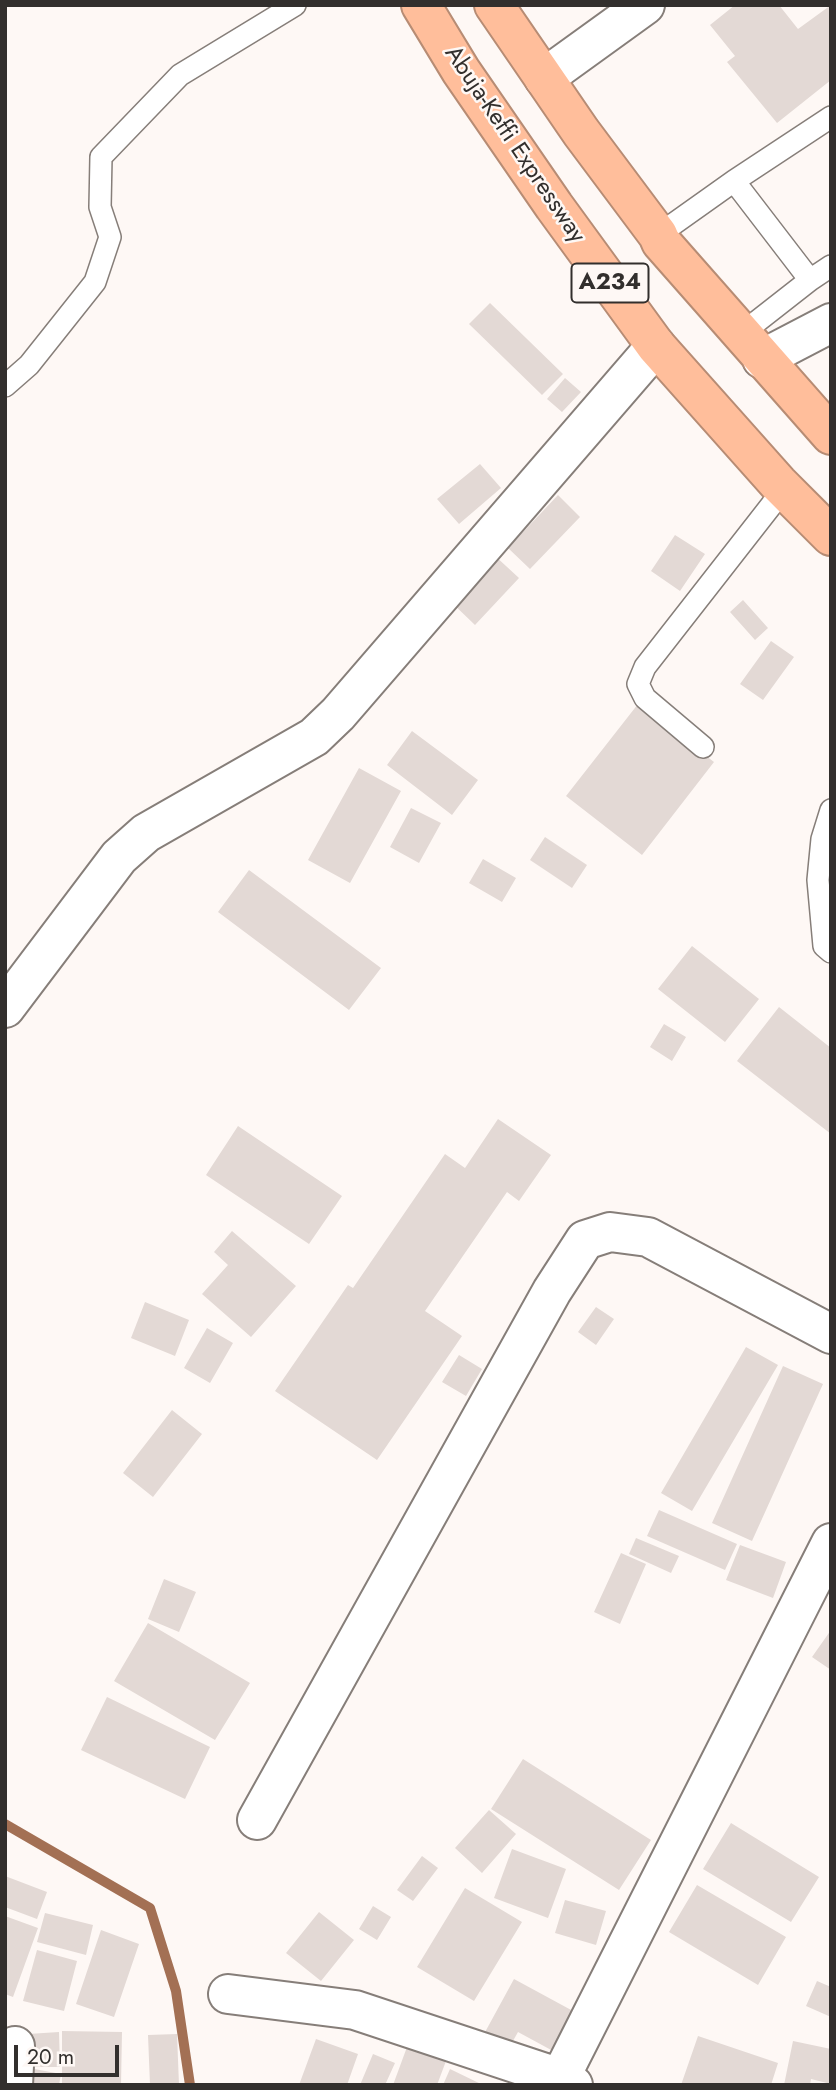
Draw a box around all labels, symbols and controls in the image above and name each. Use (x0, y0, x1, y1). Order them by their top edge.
street label: Abuja-Keffi Expressway (437, 41, 591, 249)
road number: A234 (572, 264, 648, 302)
scale bar (18, 2030, 122, 2074)
text: 20 m (27, 2042, 74, 2072)

